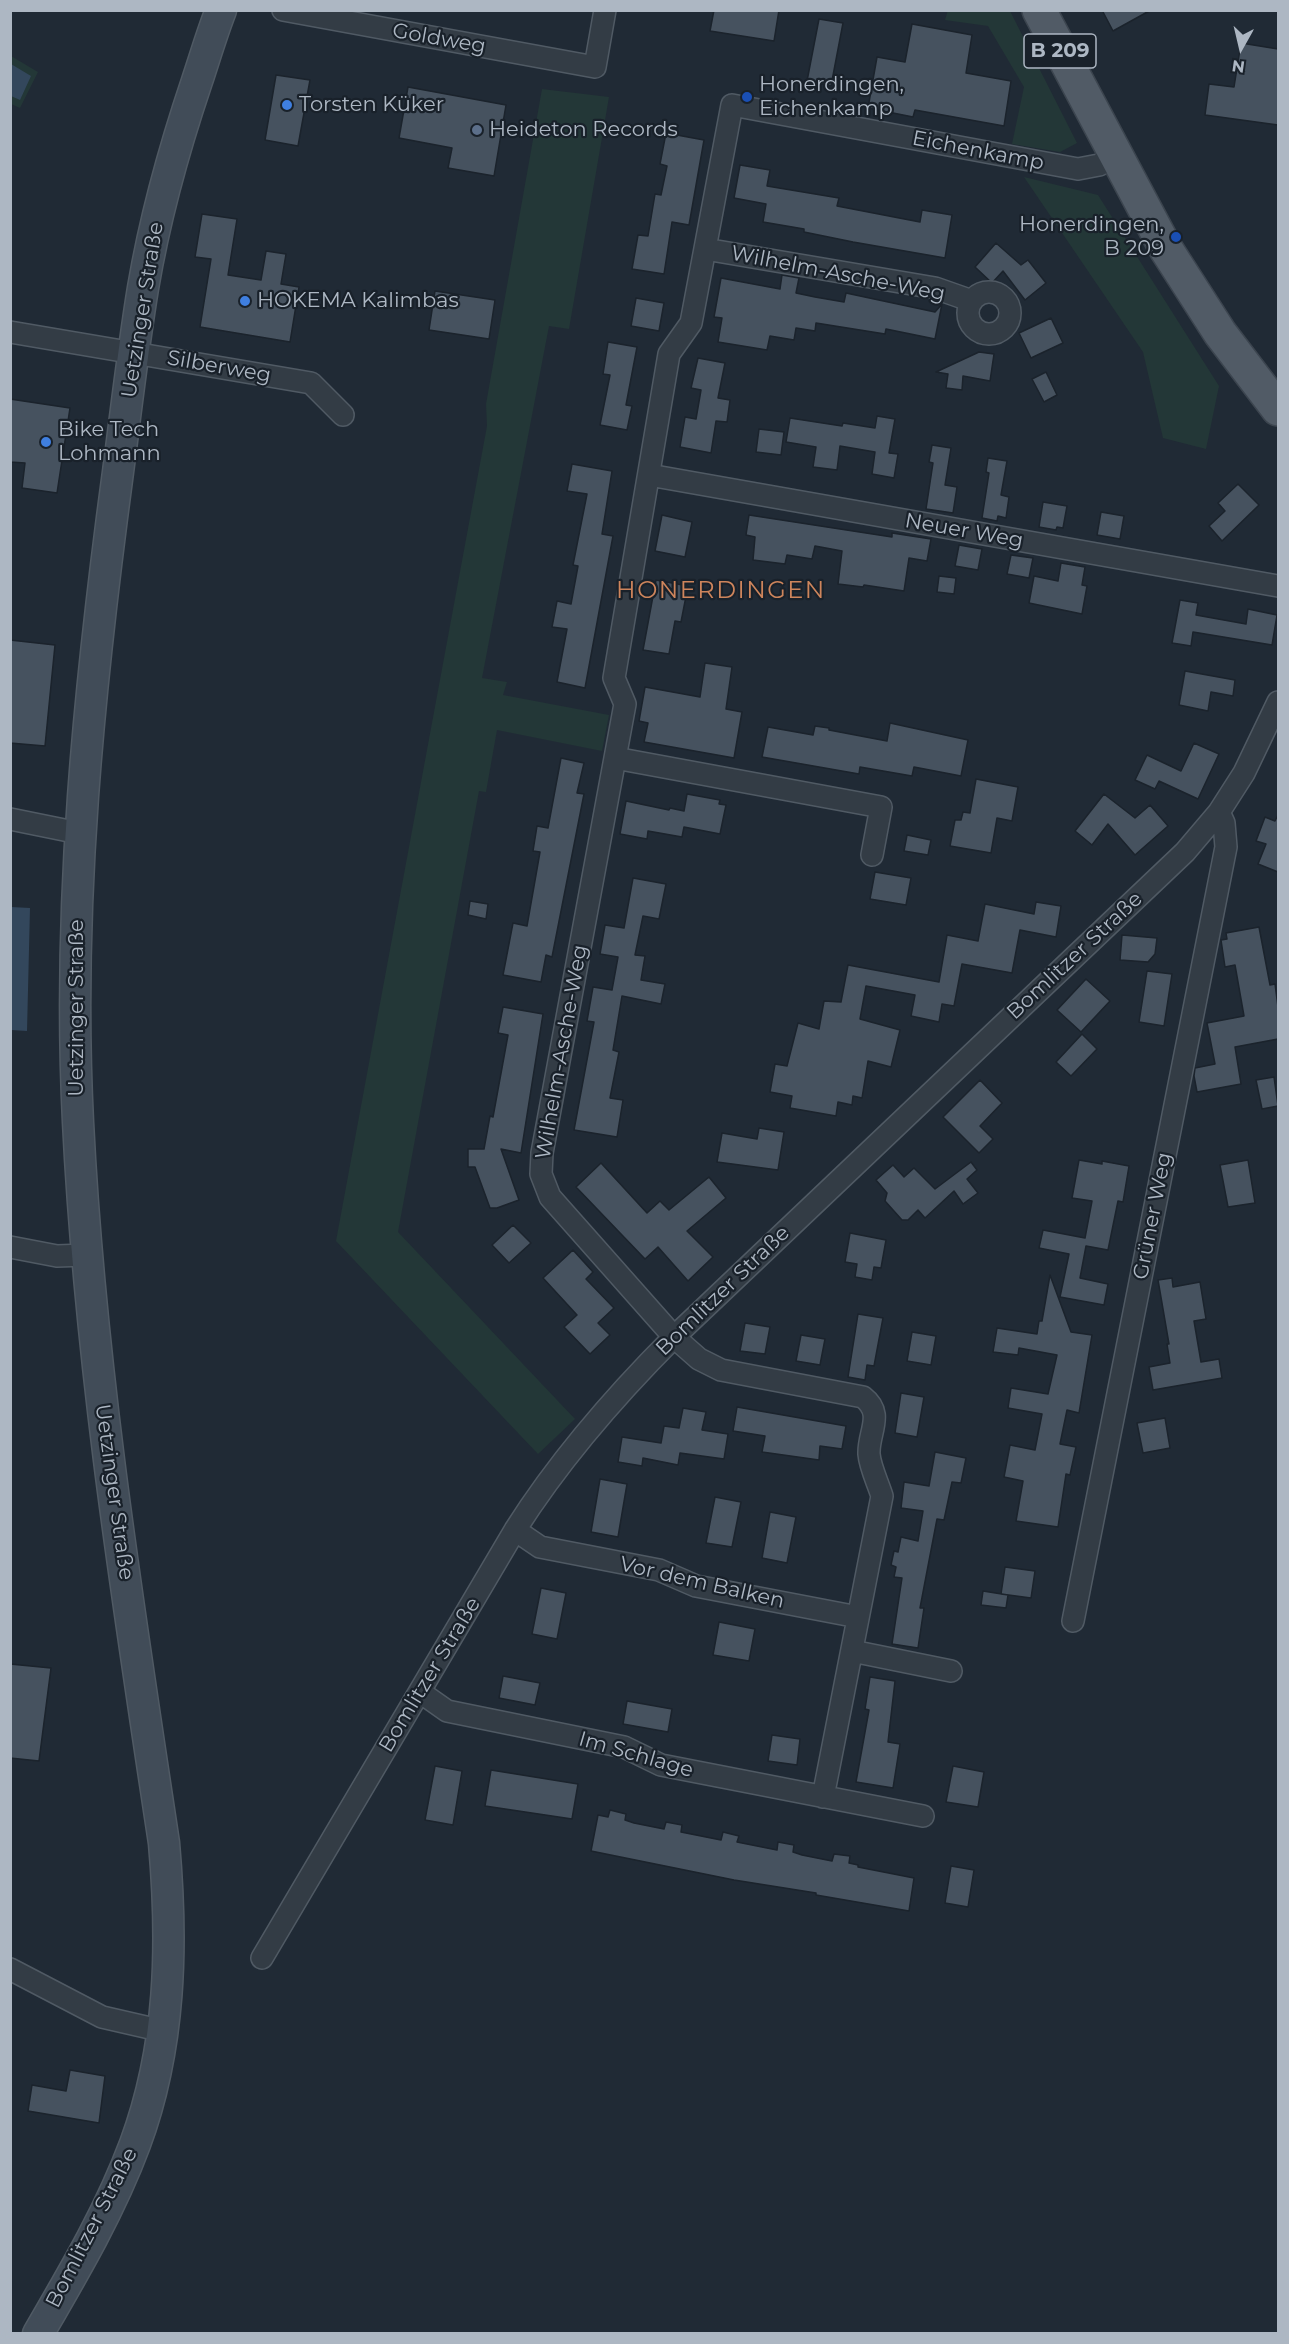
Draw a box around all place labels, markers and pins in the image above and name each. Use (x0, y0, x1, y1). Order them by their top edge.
place label: Honerdingen, Eichenkamp (759, 72, 904, 122)
marker: Honerdingen, Eichenkamp (740, 90, 754, 104)
place label: Torsten Küker (299, 92, 444, 118)
marker: Torsten Küker (280, 98, 294, 112)
place label: Heideton Records (489, 117, 678, 143)
marker: Heideton Records (470, 123, 484, 137)
place label: Honerdingen, B 209 (1019, 212, 1164, 262)
marker: Honerdingen, B 209 (1169, 230, 1183, 244)
place label: HOKEMA Kalimbas (257, 288, 459, 314)
marker: HOKEMA Kalimbas (238, 294, 252, 308)
place label: Bike Tech Lohmann (58, 417, 161, 467)
marker: Bike Tech Lohmann (39, 435, 53, 449)

